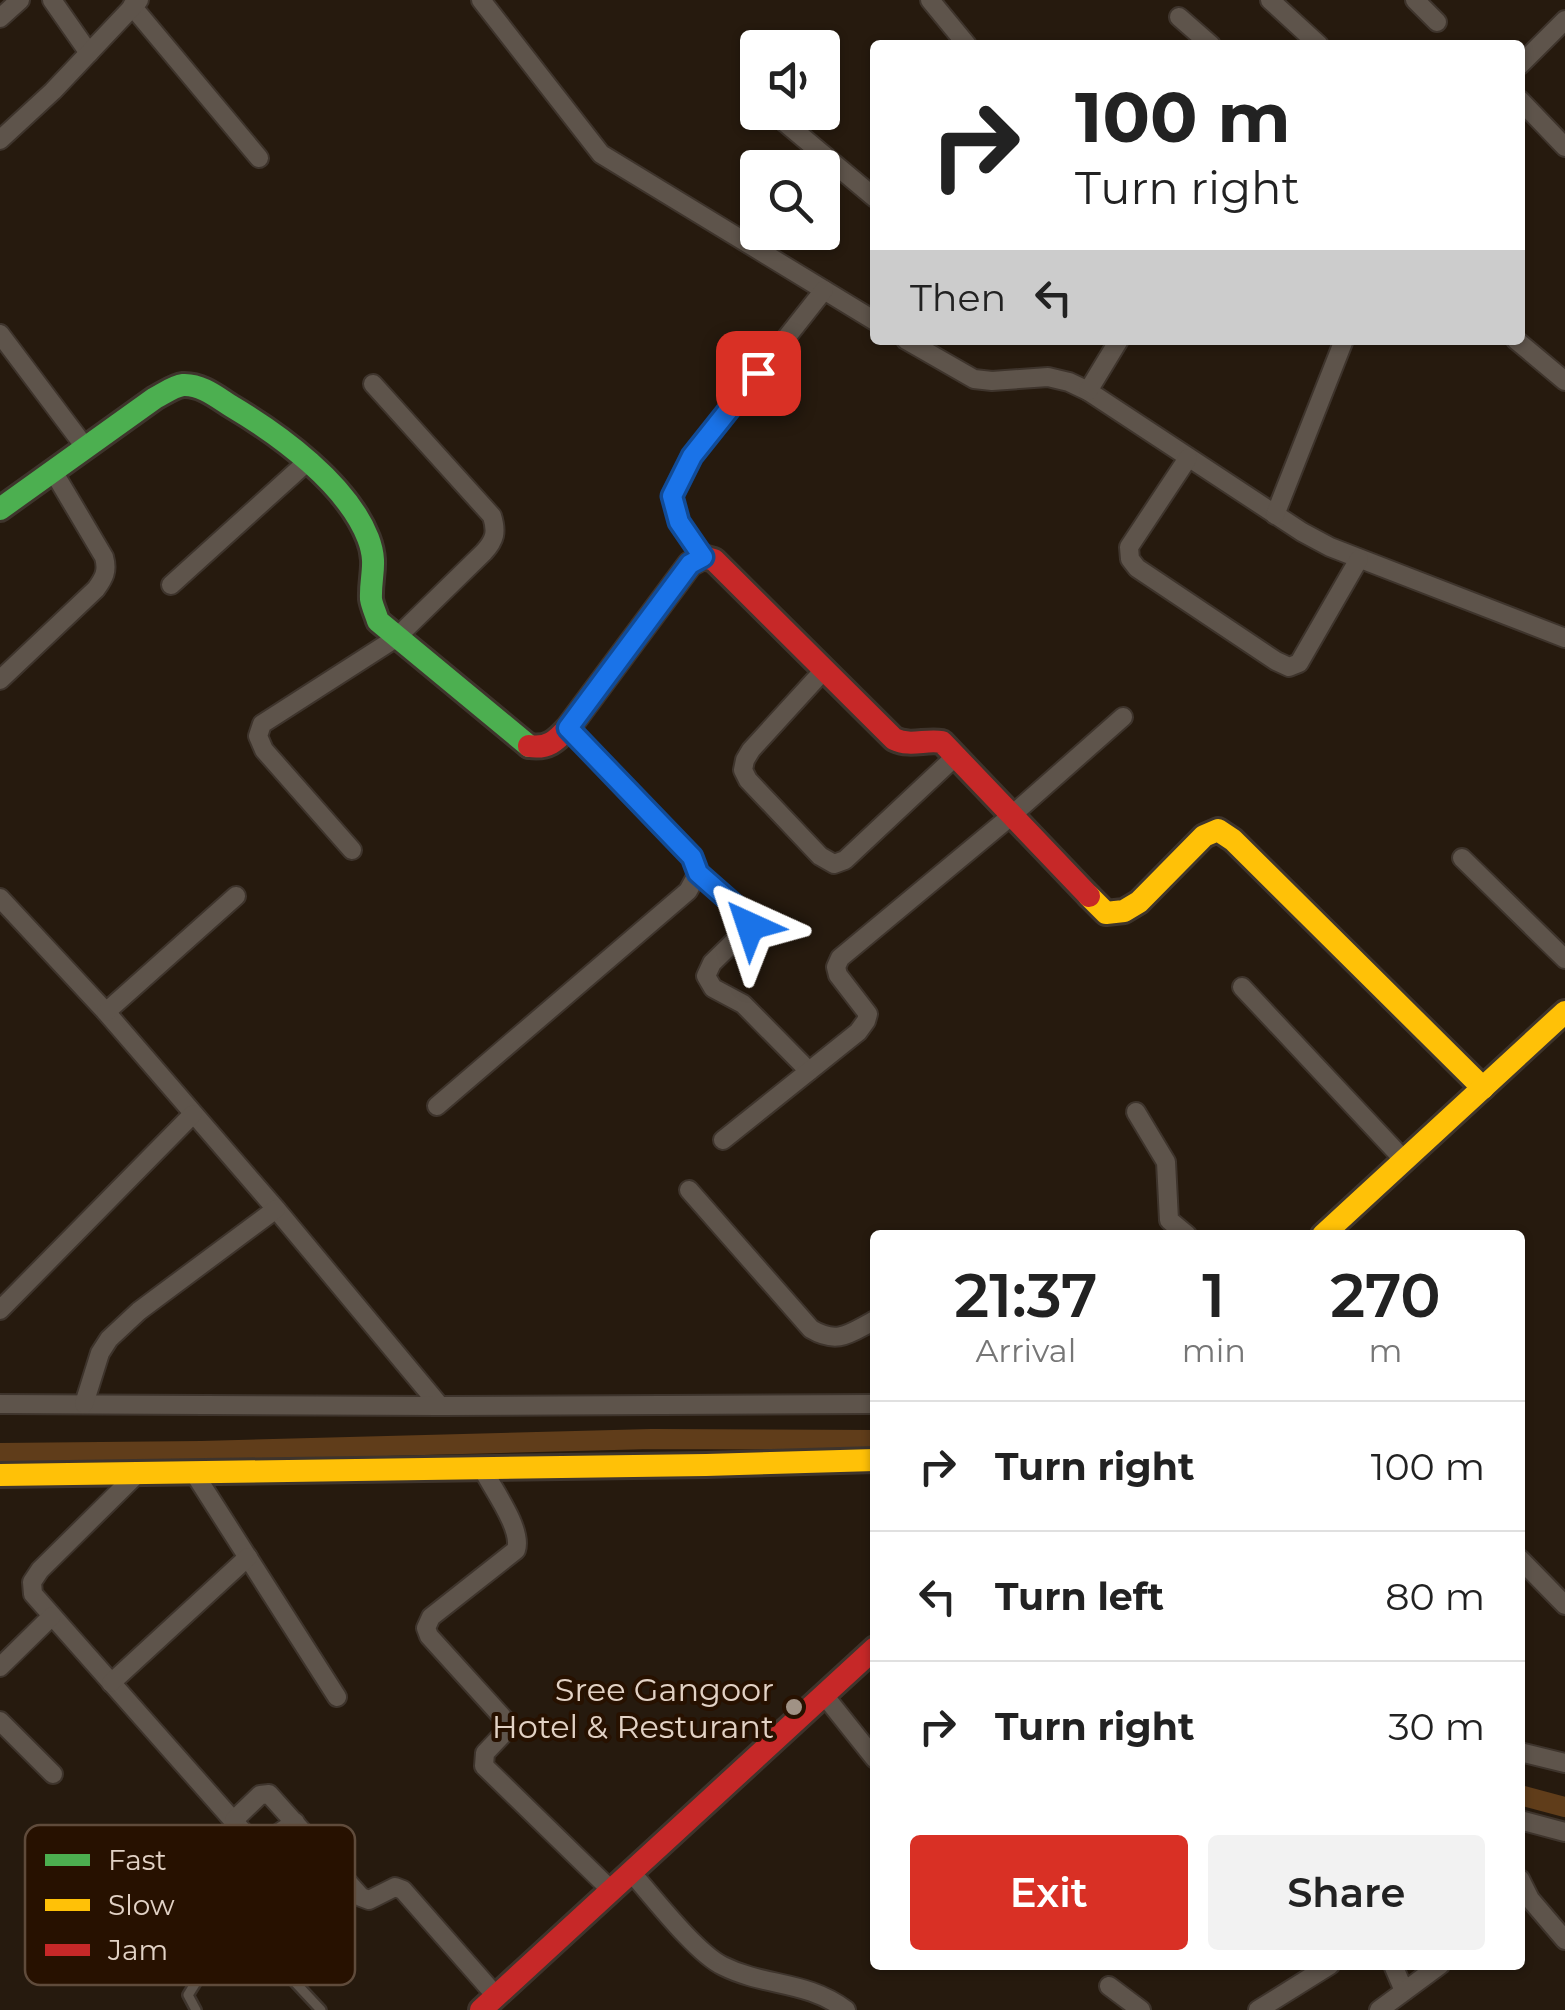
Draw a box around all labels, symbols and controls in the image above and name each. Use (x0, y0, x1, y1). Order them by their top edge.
map controls (740, 30, 840, 250)
button: sound (740, 30, 840, 130)
text: 100 m (1075, 74, 1291, 160)
icon: right (910, 80, 1040, 210)
button: search (740, 150, 840, 250)
text: Turn right (1075, 160, 1300, 215)
icon: left (1026, 270, 1081, 325)
text: Then (910, 274, 1006, 321)
pin (716, 331, 801, 416)
icon: arrive (731, 346, 786, 401)
position arrow (698, 874, 802, 978)
text: 21:37 (954, 1259, 1097, 1332)
text: 1 (1202, 1259, 1225, 1332)
text: 270 (1330, 1259, 1441, 1332)
text: Arrival (975, 1331, 1076, 1370)
text: min (1182, 1331, 1246, 1370)
text: m (1368, 1331, 1402, 1370)
icon: right (910, 1439, 965, 1494)
text: Turn right (995, 1443, 1194, 1490)
text: 100 m (1371, 1443, 1485, 1490)
icon: left (910, 1569, 965, 1624)
text: Turn left (995, 1573, 1164, 1620)
text: 80 m (1385, 1573, 1485, 1620)
place label: Sree Gangoor Hotel & Resturant (492, 1670, 774, 1746)
marker: Sree Gangoor Hotel & Resturant (783, 1696, 805, 1718)
icon: right (910, 1699, 965, 1754)
text: Turn right (995, 1703, 1194, 1750)
text: 30 m (1388, 1703, 1485, 1750)
legend (25, 1825, 355, 1985)
button: Exit (910, 1835, 1188, 1950)
button: Share (1208, 1835, 1485, 1950)
text: Fast (108, 1843, 167, 1877)
text: Slow (108, 1888, 175, 1922)
text: Jam (107, 1933, 168, 1967)

